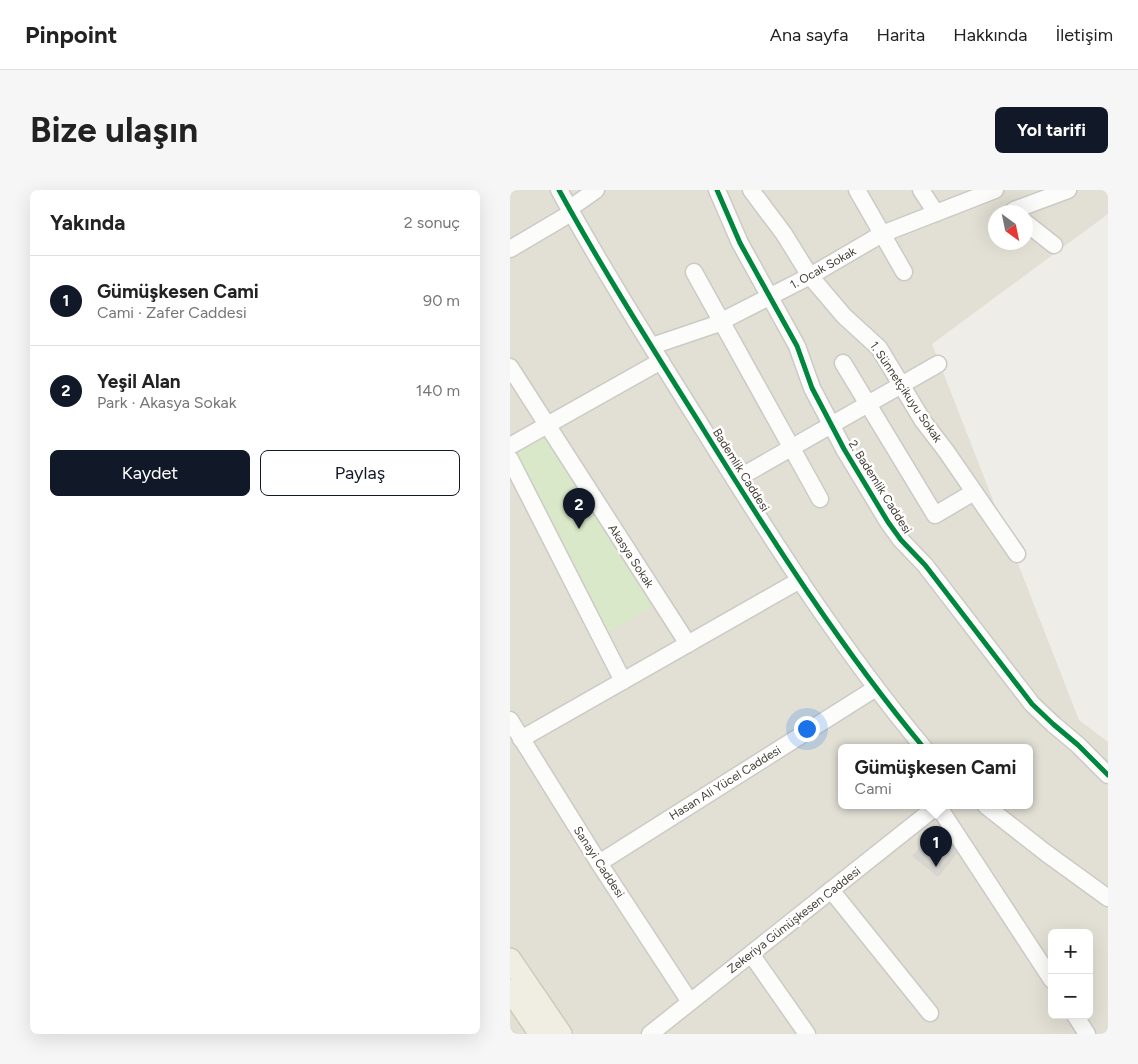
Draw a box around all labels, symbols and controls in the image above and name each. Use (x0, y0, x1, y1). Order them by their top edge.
text: Pinpoint (25, 20, 117, 49)
text: Ana sayfa (770, 24, 848, 46)
text: Harita (876, 24, 925, 46)
text: Hakkında (953, 24, 1027, 46)
text: İletişim (1055, 24, 1113, 46)
button: Yol tarifi (995, 107, 1108, 153)
text: Bize ulaşın (30, 109, 198, 151)
north arrow (988, 205, 1033, 250)
text: Yakında (50, 210, 125, 235)
text: 2 sonuç (404, 213, 460, 232)
street label: 1. Ocak Sokak (788, 244, 859, 292)
text: Gümüşkesen Cami (97, 280, 259, 303)
text: 1 (63, 291, 69, 310)
text: 90 m (423, 291, 460, 310)
text: Cami · Zafer Caddesi (97, 303, 247, 322)
street label: 1. Sünnetçikuyu Sokak (867, 339, 945, 445)
text: Yeşil Alan (97, 370, 181, 393)
text: 2 (61, 381, 71, 400)
text: 140 m (416, 381, 460, 400)
text: Park · Akasya Sokak (97, 393, 236, 412)
street label: Bademlik Caddesi (710, 426, 772, 514)
street label: 2. Bademlik Caddesi (846, 438, 914, 536)
button: Kaydet (50, 450, 250, 496)
button: Paylaş (260, 450, 460, 496)
pin: 2 (563, 488, 595, 529)
street label: Akasya Sokak (605, 522, 657, 590)
your location (794, 716, 820, 742)
street label: Hasan Ali Yücel Caddesi (667, 743, 783, 823)
popup (838, 744, 1033, 809)
text: Gümüşkesen Cami (855, 756, 1016, 779)
text: Cami (855, 779, 892, 798)
street label: Sanayi Caddesi (571, 824, 627, 900)
pin: 1 (920, 826, 952, 867)
street label: Zekeriya Gümüşkesen Caddesi (725, 864, 863, 976)
map controls (1048, 929, 1093, 1019)
button: + (1048, 929, 1093, 974)
button: − (1048, 974, 1093, 1019)

